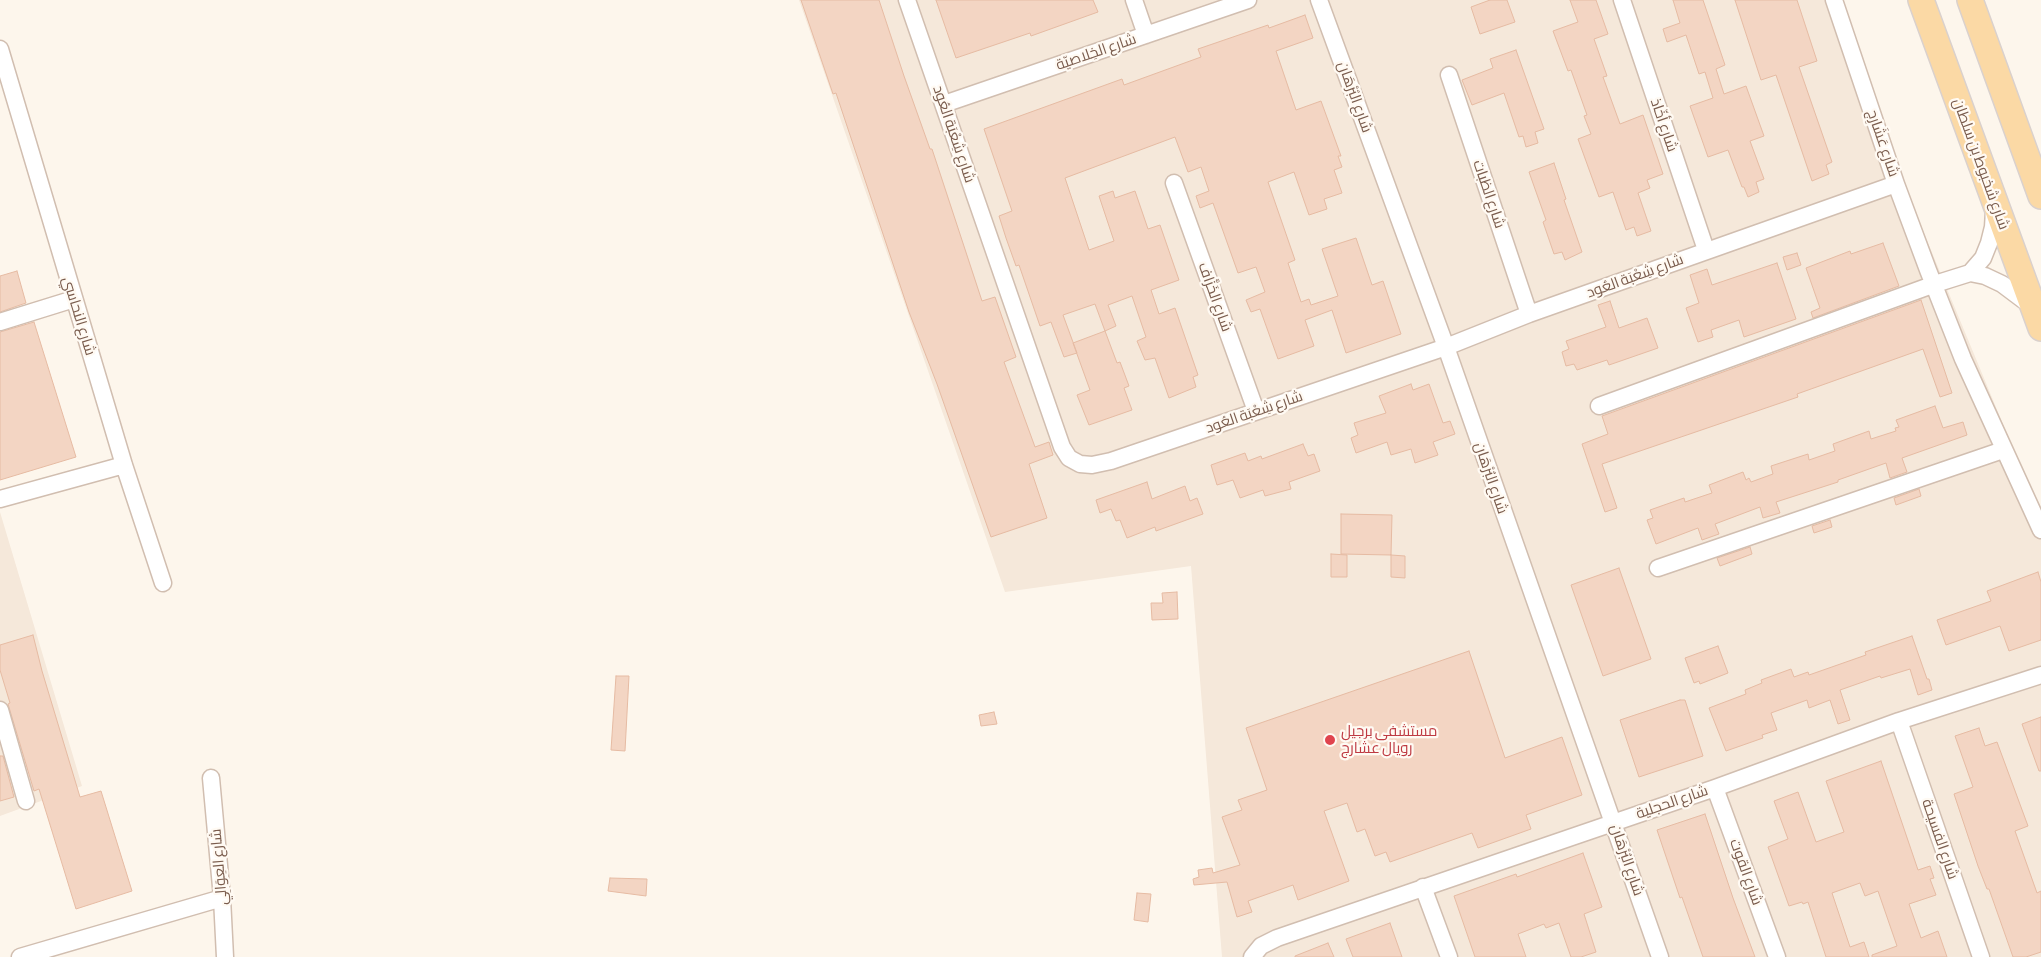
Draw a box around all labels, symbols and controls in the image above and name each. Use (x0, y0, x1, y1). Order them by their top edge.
street label: شارع الخِلاصيّة (1053, 30, 1139, 74)
street label: شارع البُرْهَان (1334, 59, 1376, 135)
street label: شارع شِعْبَة العُود (929, 83, 979, 185)
street label: شارع أخّاذ (1647, 96, 1681, 154)
street label: شارع شخبوط بن سلطان (1949, 96, 2013, 232)
street label: شارع عَشَارِج (1863, 107, 1903, 179)
street label: شارع الظبات (1469, 157, 1509, 231)
street label: شارع شِعْبَة العُود (1584, 250, 1686, 302)
street label: شارع الخَزَّاف (1194, 260, 1236, 334)
street label: شارع النحاسي (58, 274, 100, 358)
street label: شارع شِعْبَة العُود (1203, 387, 1305, 437)
street label: شارع البُرْهَان (1470, 440, 1512, 516)
place label: مستشفى برجيل رويال عشارج (1341, 722, 1437, 757)
marker: مستشفى برجيل رويال عشارج (1323, 733, 1337, 747)
street label: شارع الحجلية (1634, 781, 1710, 823)
street label: شارع الفسيحة (1918, 796, 1962, 882)
street label: شارع البُرْهَان (1606, 822, 1648, 898)
street label: شارع العِوَالِي (207, 828, 231, 906)
street label: شارع القوت (1726, 836, 1766, 908)

